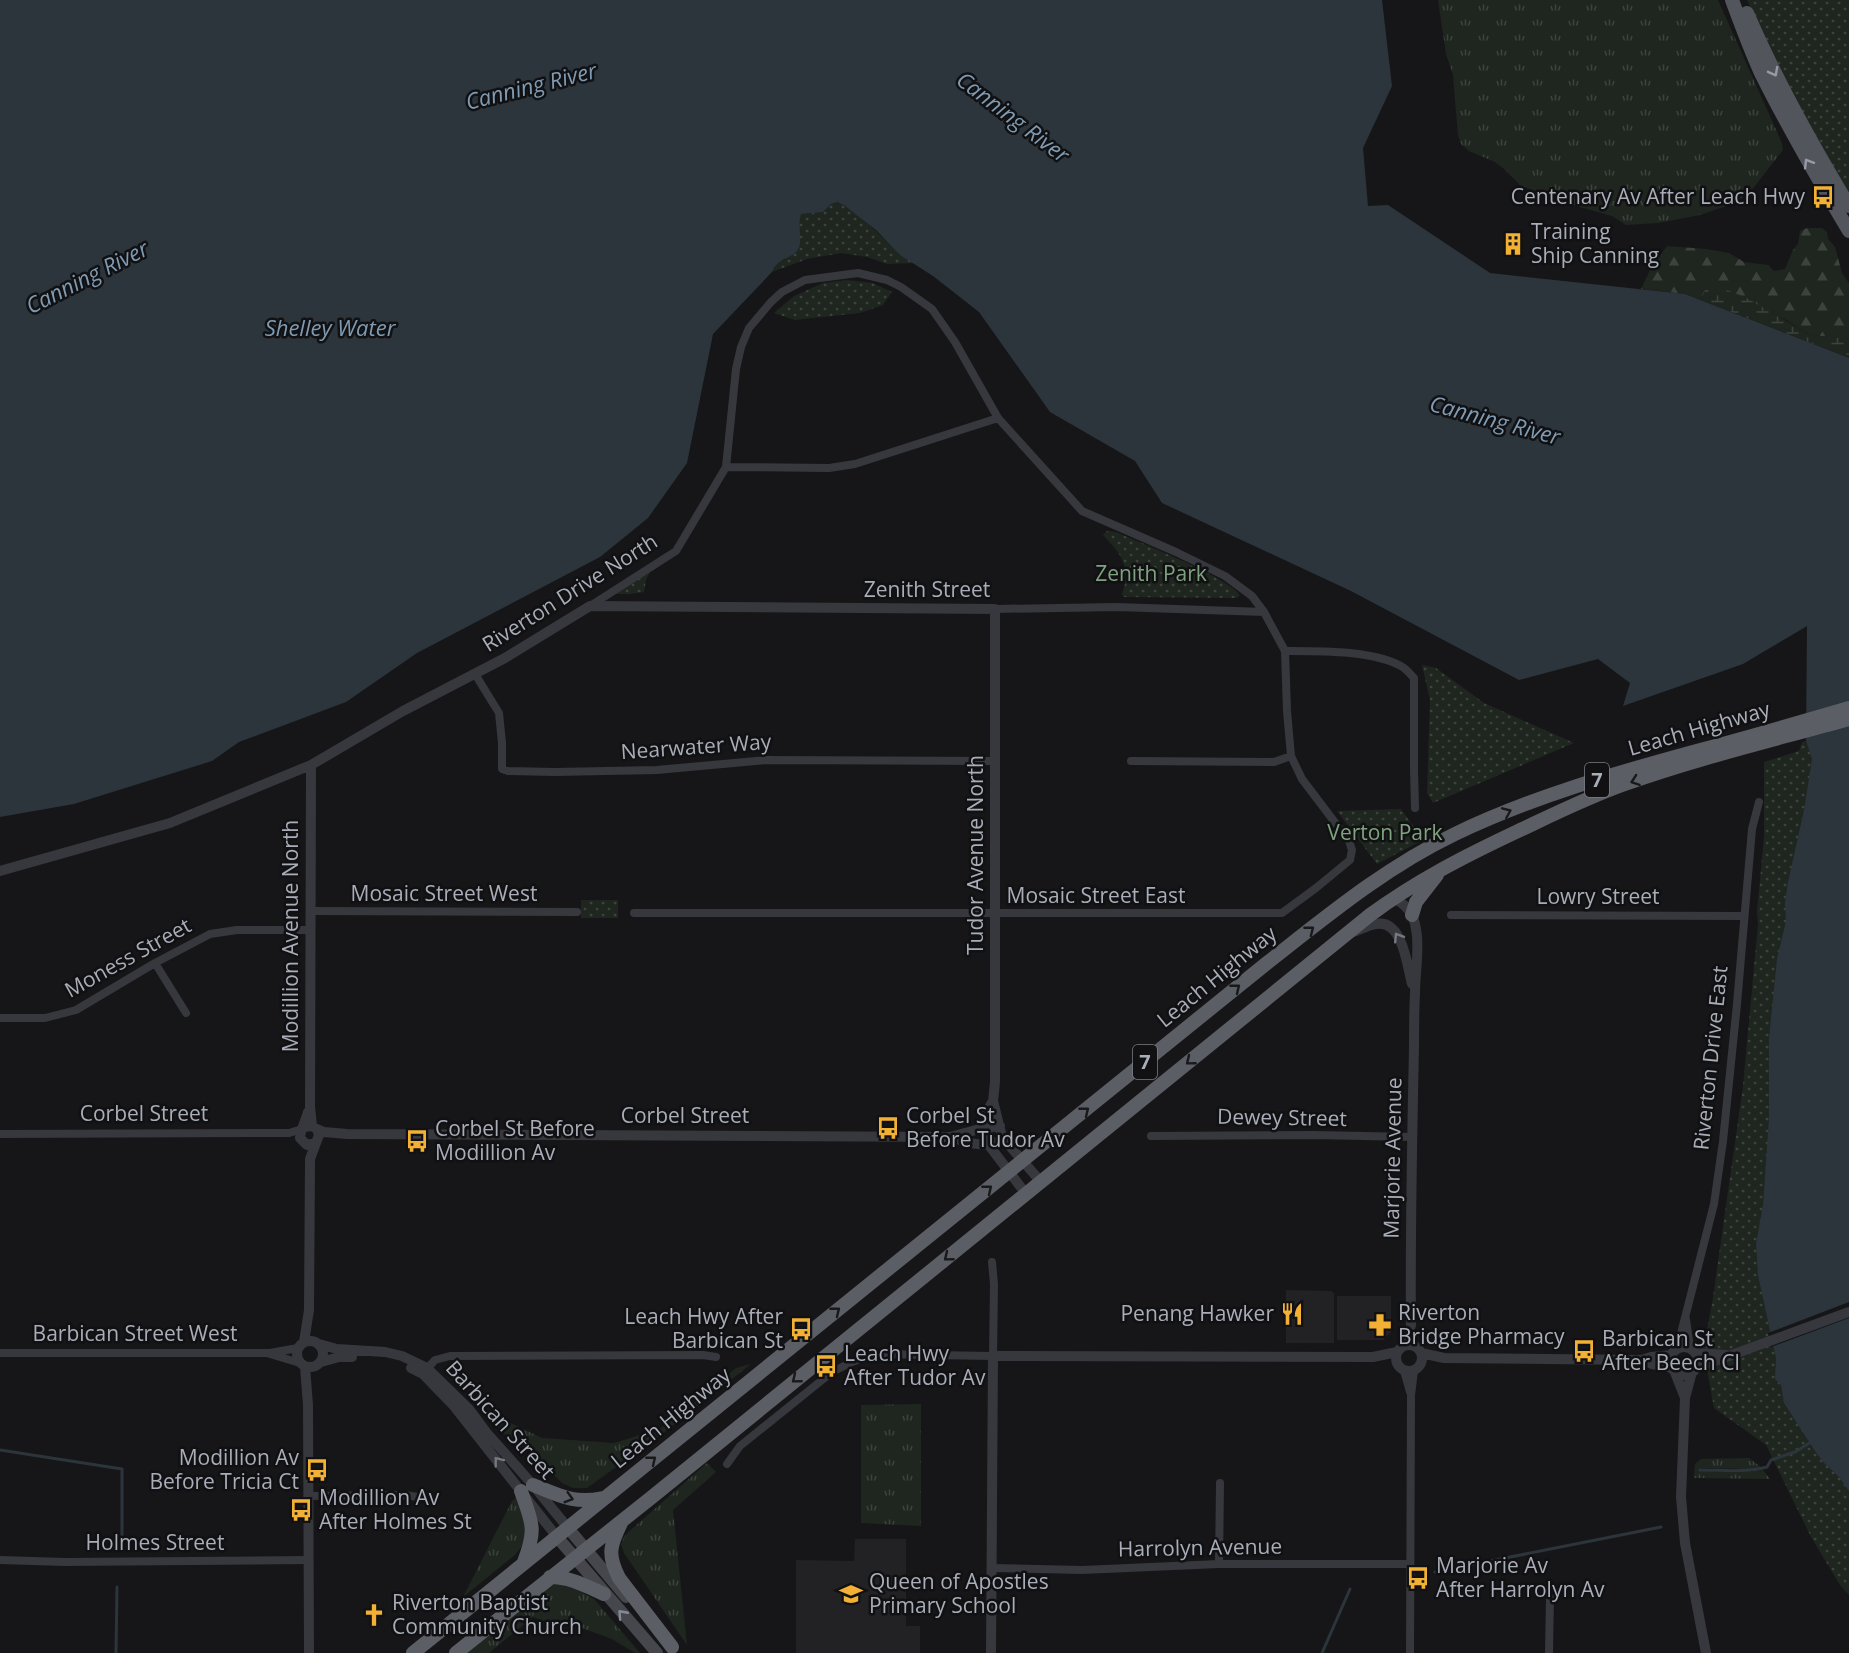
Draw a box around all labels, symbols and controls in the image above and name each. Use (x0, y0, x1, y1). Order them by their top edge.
water label: Canning River (462, 54, 601, 116)
water label: Canning River (951, 64, 1077, 169)
one-way arrow (1767, 66, 1779, 77)
one-way arrow (1803, 159, 1815, 169)
place label: Centenary Av After Leach Hwy (1511, 182, 1805, 210)
bus stop icon: Centenary Av After Leach Hwy (1810, 184, 1836, 210)
place label: Training Ship Canning (1531, 217, 1659, 269)
building icon: Training Ship Canning (1500, 231, 1526, 257)
water label: Canning River (20, 232, 154, 320)
water label: Shelley Water (265, 312, 397, 342)
water label: Canning River (1427, 387, 1565, 451)
street label: Riverton Drive North (476, 527, 662, 658)
park label: Zenith Park (1095, 559, 1207, 587)
street label: Zenith Street (864, 575, 990, 603)
street label: Leach Highway (1625, 694, 1773, 762)
street label: Nearwater Way (620, 727, 773, 765)
street label: Tudor Avenue North (961, 755, 989, 955)
road number: 7 (1585, 763, 1609, 797)
one-way arrow (1630, 774, 1641, 786)
one-way arrow (1501, 807, 1512, 819)
park label: Verton Park (1327, 818, 1443, 846)
street label: Modillion Avenue North (276, 820, 304, 1052)
street label: Mosaic Street West (351, 879, 537, 907)
street label: Mosaic Street East (1007, 881, 1185, 909)
street label: Lowry Street (1536, 882, 1660, 910)
street label: Moness Street (59, 911, 196, 1003)
street label: Leach Highway (1151, 919, 1282, 1033)
one-way arrow (1303, 926, 1314, 937)
one-way arrow (1393, 933, 1405, 943)
street label: Riverton Drive East (1686, 964, 1734, 1151)
one-way arrow (1229, 985, 1240, 996)
road number: 7 (1133, 1045, 1157, 1079)
one-way arrow (1186, 1054, 1197, 1065)
street label: Marjorie Avenue (1377, 1077, 1407, 1239)
street label: Corbel Street (80, 1099, 208, 1127)
street label: Corbel Street (621, 1101, 749, 1129)
place label: Corbel St Before Tudor Av (906, 1101, 1065, 1153)
street label: Dewey Street (1217, 1102, 1347, 1132)
one-way arrow (1078, 1108, 1089, 1119)
place label: Corbel St Before Modillion Av (435, 1114, 595, 1166)
bus stop icon: Corbel St Before Tudor Av (875, 1115, 901, 1141)
bus stop icon: Corbel St Before Modillion Av (404, 1128, 430, 1154)
one-way arrow (981, 1186, 992, 1197)
one-way arrow (943, 1249, 954, 1260)
place label: Riverton Bridge Pharmacy (1398, 1298, 1565, 1350)
place label: Penang Hawker (1120, 1299, 1274, 1327)
restaurant icon: Penang Hawker (1279, 1301, 1305, 1327)
place label: Leach Hwy After Barbican St (624, 1302, 783, 1354)
one-way arrow (829, 1308, 840, 1319)
pharmacy icon: Riverton Bridge Pharmacy (1367, 1312, 1393, 1338)
bus stop icon: Leach Hwy After Barbican St (788, 1316, 814, 1342)
street label: Barbican Street West (33, 1319, 237, 1347)
place label: Barbican St After Beech Cl (1602, 1324, 1740, 1376)
bus stop icon: Barbican St After Beech Cl (1571, 1338, 1597, 1364)
place label: Leach Hwy After Tudor Av (844, 1339, 986, 1391)
bus stop icon: Leach Hwy After Tudor Av (813, 1353, 839, 1379)
street label: Barbican Street (440, 1354, 562, 1485)
street label: Leach Highway (605, 1360, 736, 1474)
one-way arrow (792, 1372, 803, 1383)
place label: Modillion Av Before Tricia Ct (149, 1443, 300, 1495)
one-way arrow (494, 1456, 505, 1467)
bus stop icon: Modillion Av Before Tricia Ct (304, 1457, 330, 1483)
one-way arrow (645, 1457, 656, 1468)
place label: Modillion Av After Holmes St (319, 1483, 472, 1535)
one-way arrow (563, 1491, 574, 1503)
bus stop icon: Modillion Av After Holmes St (288, 1497, 314, 1523)
street label: Holmes Street (86, 1528, 224, 1556)
street label: Harrolyn Avenue (1118, 1532, 1282, 1562)
place label: Marjorie Av After Harrolyn Av (1436, 1551, 1605, 1603)
bus stop icon: Marjorie Av After Harrolyn Av (1405, 1565, 1431, 1591)
place label: Queen of Apostles Primary School (869, 1567, 1049, 1619)
school or university icon: Queen of Apostles Primary School (838, 1581, 864, 1607)
place label: Riverton Baptist Community Church (392, 1588, 582, 1640)
church icon: Riverton Baptist Community Church (361, 1602, 387, 1628)
one-way arrow (618, 1610, 629, 1620)

